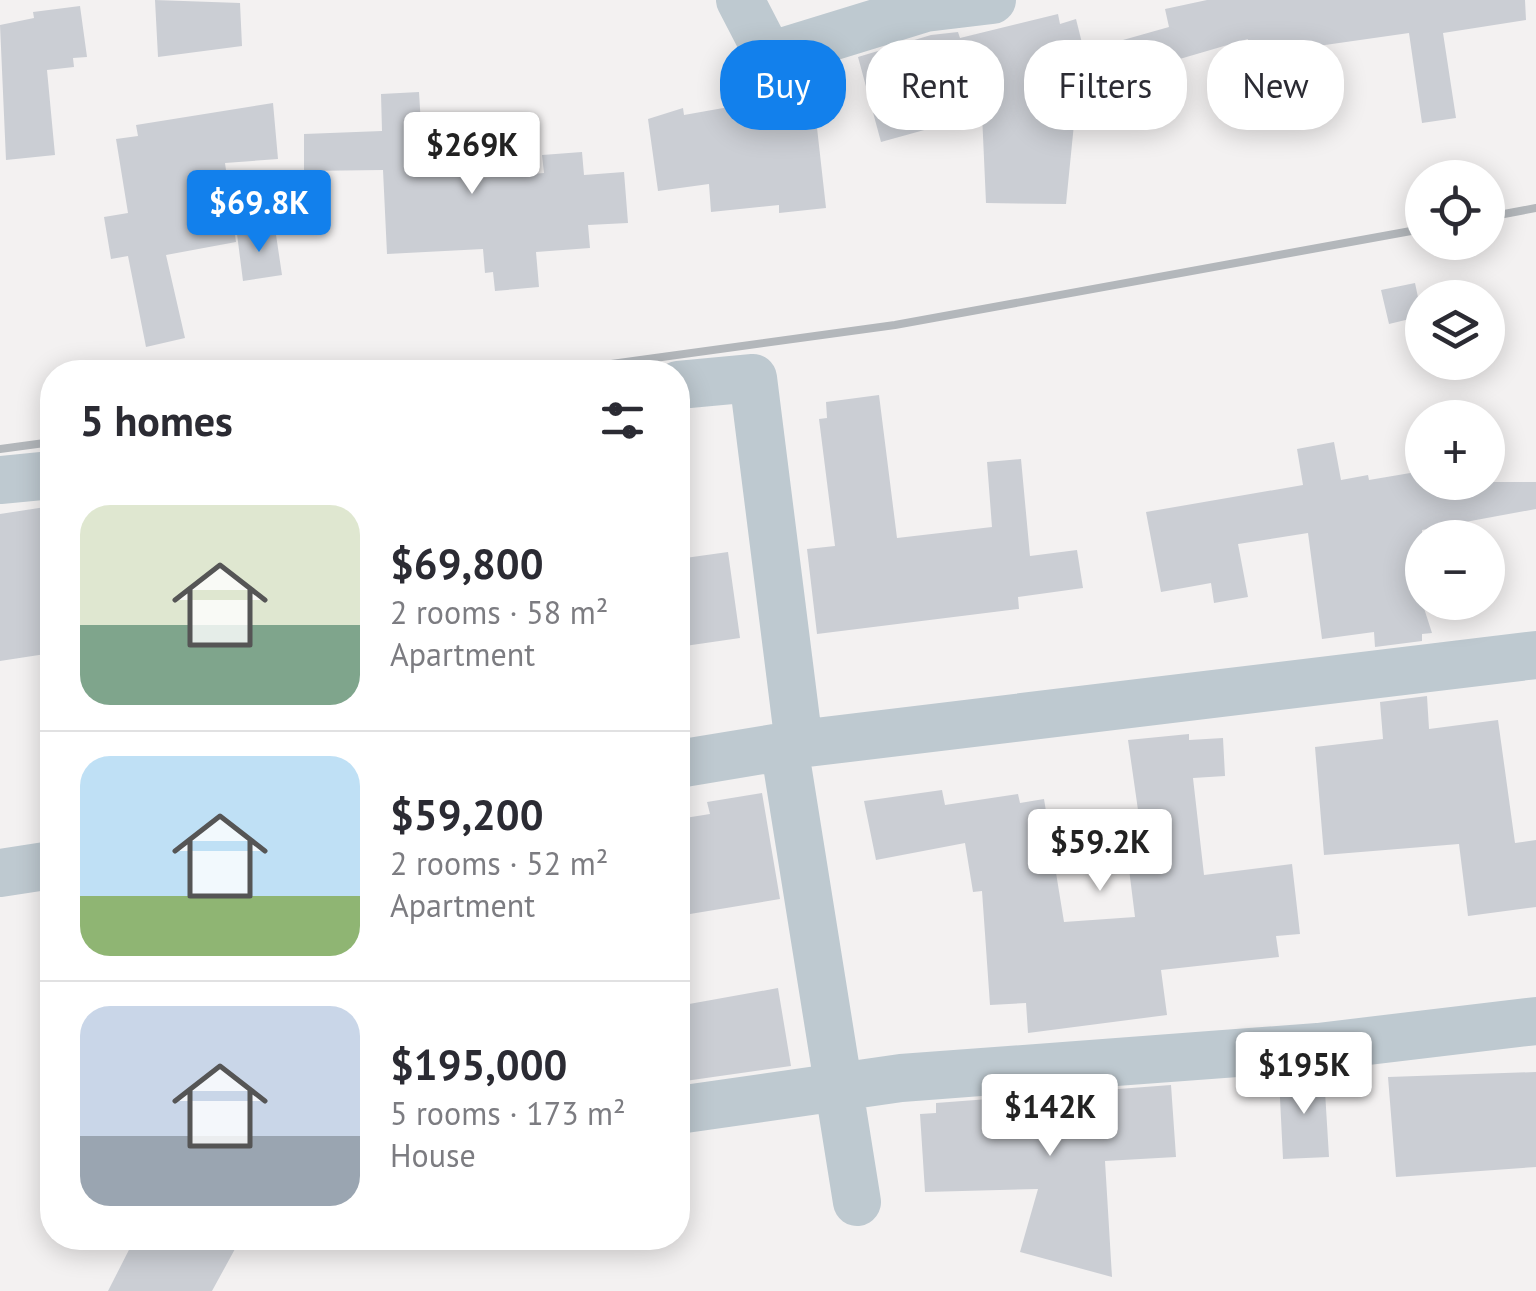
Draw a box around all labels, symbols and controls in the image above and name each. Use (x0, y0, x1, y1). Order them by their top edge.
chip: Buy (720, 40, 846, 130)
chip: Rent (866, 40, 1004, 130)
chip: Filters (1024, 40, 1187, 130)
chip: New (1207, 40, 1344, 130)
pin: $269K (402, 112, 542, 197)
text: $269K (426, 123, 518, 165)
map controls (1405, 160, 1505, 620)
button: locate (1405, 160, 1505, 260)
pin: $69.8K (178, 170, 340, 255)
text: $69.8K (209, 181, 309, 223)
button: layers (1405, 280, 1505, 380)
text: 5 homes (80, 393, 233, 448)
icon: filters (595, 393, 650, 448)
button: + (1405, 400, 1505, 500)
button: − (1405, 520, 1505, 620)
text: $69,800 (390, 536, 543, 591)
icon: home (160, 545, 280, 665)
text: 2 rooms · 58 m² (390, 591, 608, 633)
text: Apartment (390, 633, 535, 675)
text: $59,200 (390, 787, 543, 842)
icon: home (160, 796, 280, 916)
pin: $59.2K (1019, 809, 1181, 894)
text: $59.2K (1050, 820, 1150, 862)
text: 2 rooms · 52 m² (390, 842, 608, 884)
text: Apartment (390, 884, 535, 926)
pin: $195K (1234, 1032, 1374, 1117)
text: $195,000 (390, 1037, 567, 1092)
text: $195K (1258, 1043, 1350, 1085)
icon: home (160, 1046, 280, 1166)
pin: $142K (980, 1074, 1120, 1159)
text: $142K (1004, 1085, 1096, 1127)
text: 5 rooms · 173 m² (390, 1092, 626, 1134)
text: House (390, 1134, 476, 1176)

